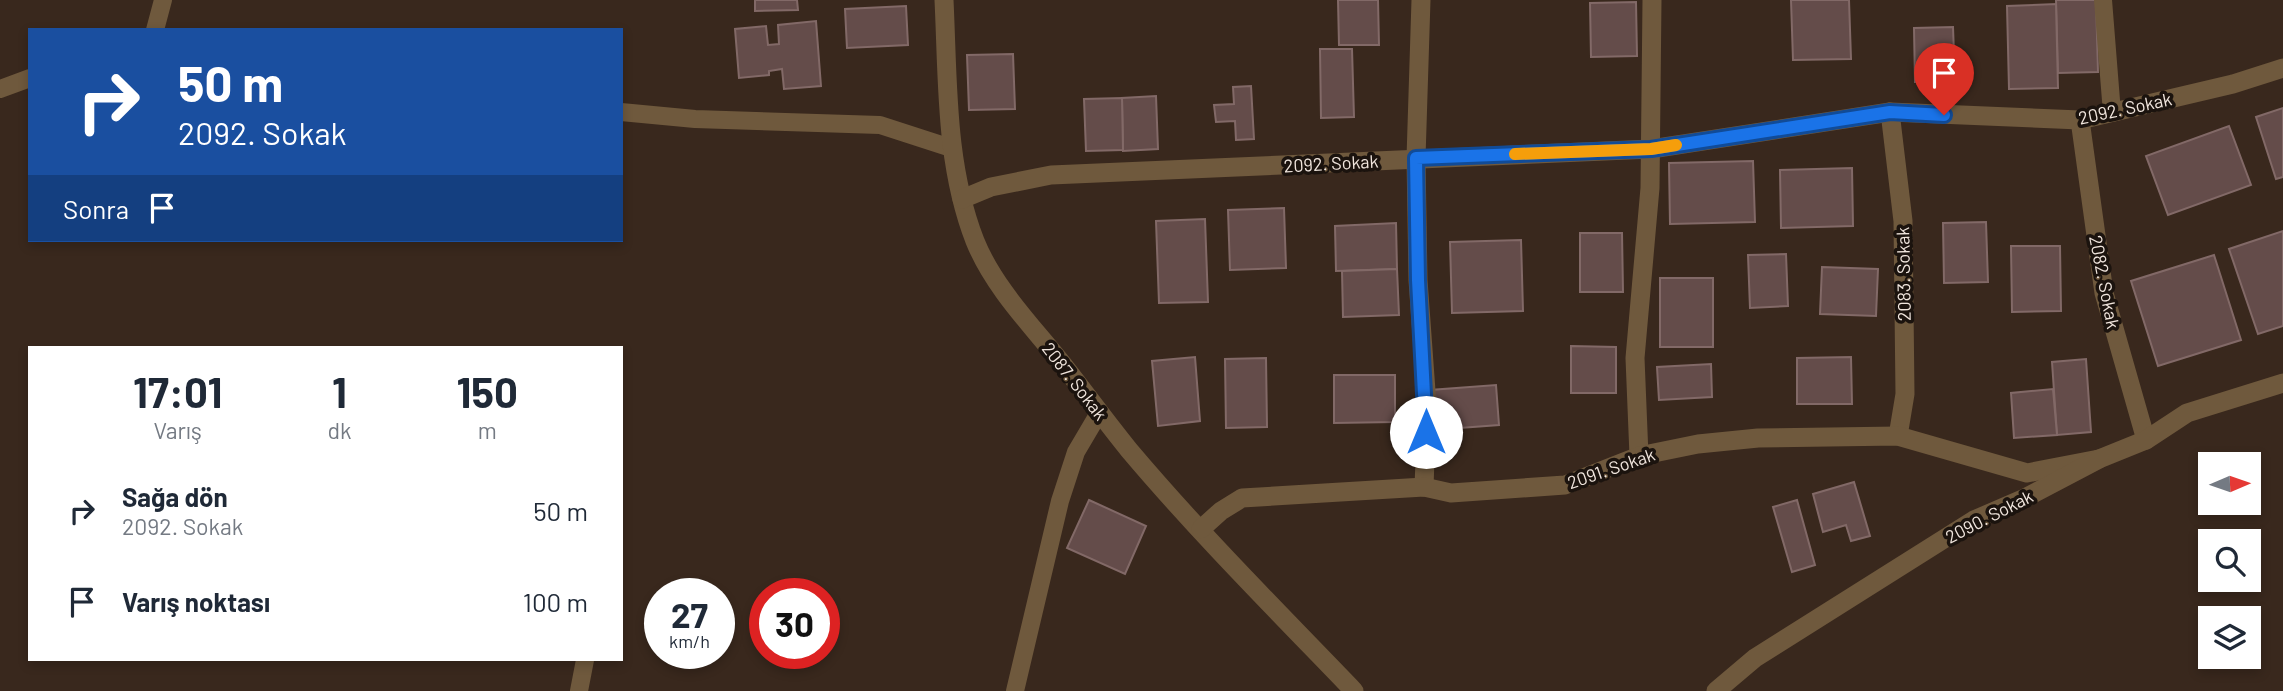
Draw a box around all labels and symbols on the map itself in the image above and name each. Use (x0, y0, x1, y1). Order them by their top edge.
pin (1914, 43, 1974, 115)
street label: 2092. Sokak (2076, 87, 2174, 129)
street label: 2092. Sokak (1283, 150, 1379, 176)
street label: 2083. Sokak (1891, 227, 1915, 321)
street label: 2082. Sokak (2085, 233, 2125, 331)
street label: 2087. Sokak (1038, 338, 1112, 424)
position arrow (1389, 395, 1463, 469)
street label: 2091. Sokak (1564, 443, 1658, 493)
north arrow (2198, 452, 2261, 514)
street label: 2090. Sokak (1942, 485, 2036, 547)
speed limit sign: 30 (749, 578, 840, 669)

